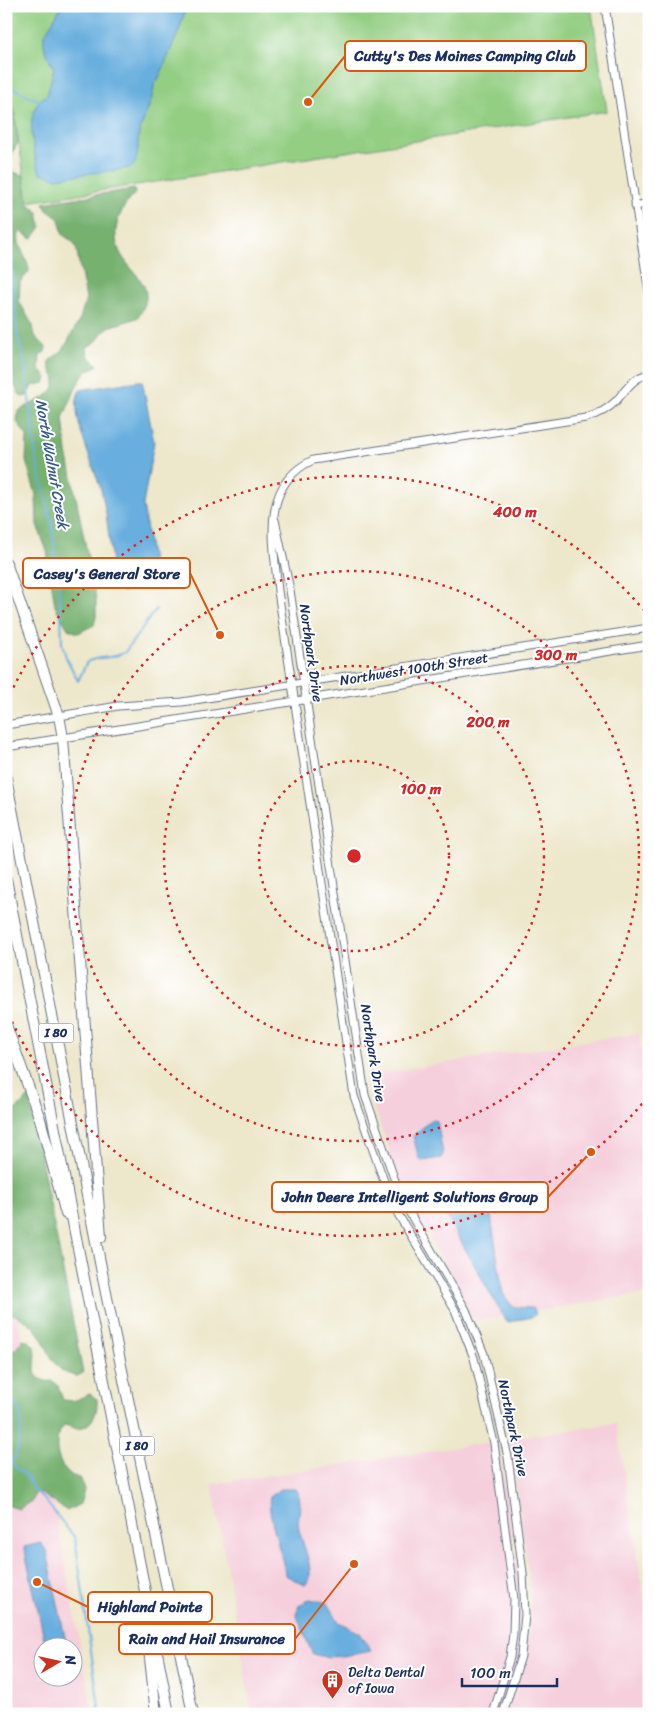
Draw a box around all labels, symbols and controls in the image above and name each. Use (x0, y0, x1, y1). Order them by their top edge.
callout: Cutty's Des Moines Camping Club (345, 41, 586, 71)
text: Cutty's Des Moines Camping Club (353, 43, 576, 69)
water label: North Walnut Creek (28, 397, 77, 533)
text: 400 m (492, 499, 537, 525)
callout: Casey's General Store (23, 558, 190, 588)
text: Casey's General Store (33, 561, 181, 587)
street label: Northpark Drive (292, 602, 330, 704)
text: 300 m (534, 642, 578, 668)
street label: Northwest 100th Street (338, 645, 490, 693)
text: 200 m (465, 709, 510, 735)
text: 100 m (401, 776, 442, 802)
centre of rings (345, 847, 363, 865)
street label: Northpark Drive (353, 1002, 393, 1104)
road number: I 80 (38, 1024, 74, 1042)
callout: John Deere Intelligent Solutions Group (272, 1182, 548, 1212)
text: John Deere Intelligent Solutions Group (281, 1184, 538, 1210)
street label: Northpark Drive (490, 1377, 536, 1479)
road number: I 80 (120, 1436, 154, 1455)
callout: Highland Pointe (88, 1592, 212, 1622)
text: Highland Pointe (97, 1594, 203, 1620)
callout: Rain and Hail Insurance (119, 1624, 295, 1654)
text: Rain and Hail Insurance (128, 1626, 285, 1652)
north arrow (32, 1638, 82, 1688)
text: N (57, 1652, 83, 1667)
scale bar (462, 1655, 558, 1687)
place label: Delta Dental of Iowa (348, 1660, 425, 1701)
text: 100 m (470, 1660, 511, 1686)
building icon: Delta Dental of Iowa (320, 1668, 344, 1699)

